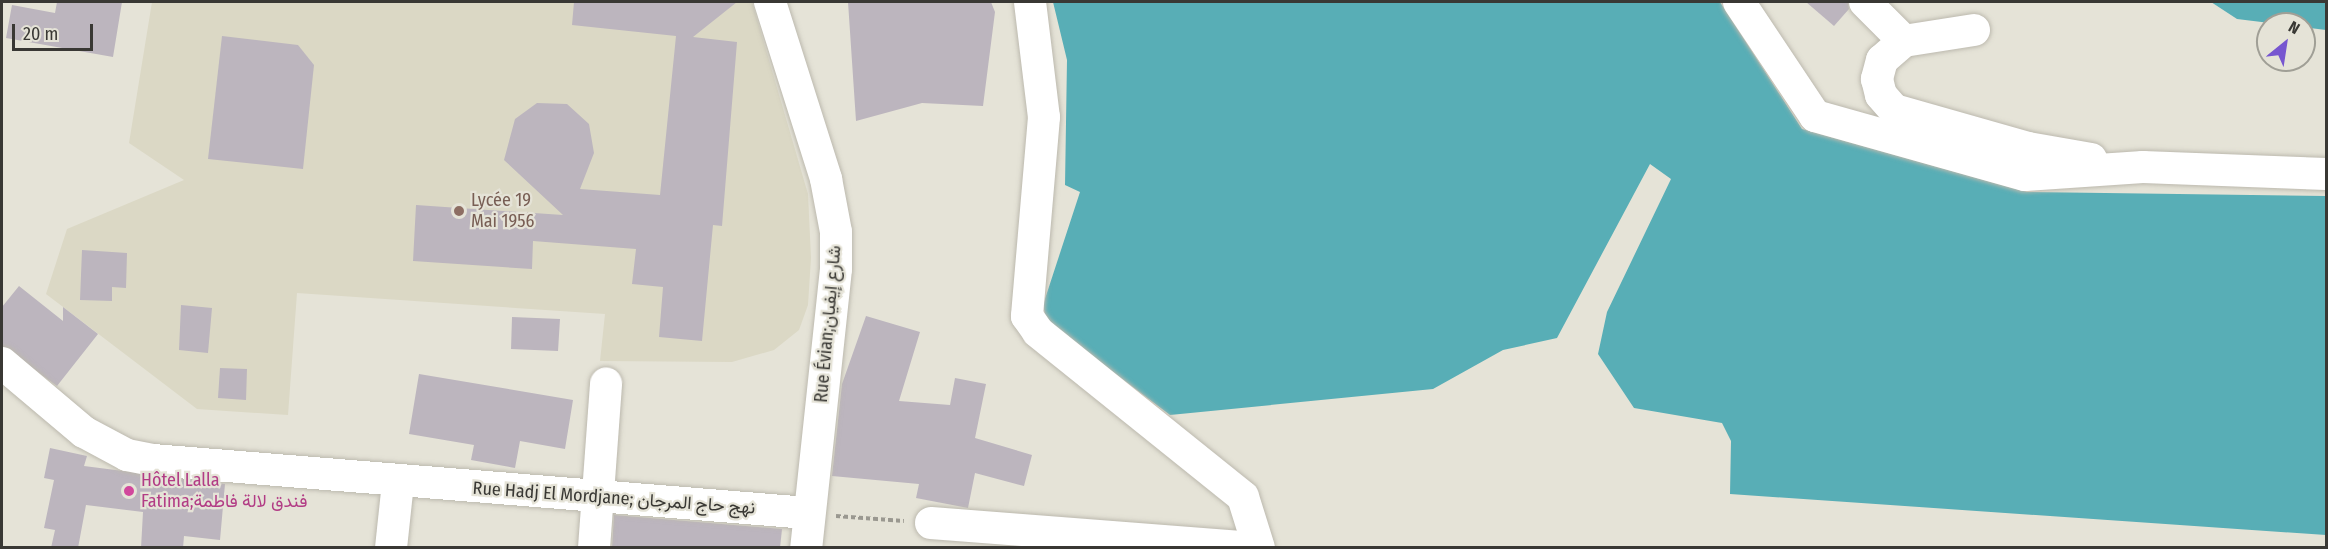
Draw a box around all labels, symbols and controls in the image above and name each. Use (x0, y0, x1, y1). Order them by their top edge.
scale bar (15, 12, 96, 50)
north arrow (2256, 12, 2316, 72)
text: N (2285, 17, 2303, 38)
text: 20 m (23, 23, 58, 45)
place label: Lycée 19 Mai 1956 (471, 190, 534, 232)
marker: Lycée 19 Mai 1956 (452, 204, 466, 218)
street label: Rue Évian;شارع إيفيان (810, 245, 846, 403)
place label: Hôtel Lalla Fatima;فندق لالة فاطمة (141, 470, 307, 512)
street label: Rue Hadj El Mordjane; نهج حاج المرجان (472, 477, 756, 519)
marker: Hôtel Lalla Fatima;فندق لالة فاطمة (122, 484, 136, 498)

